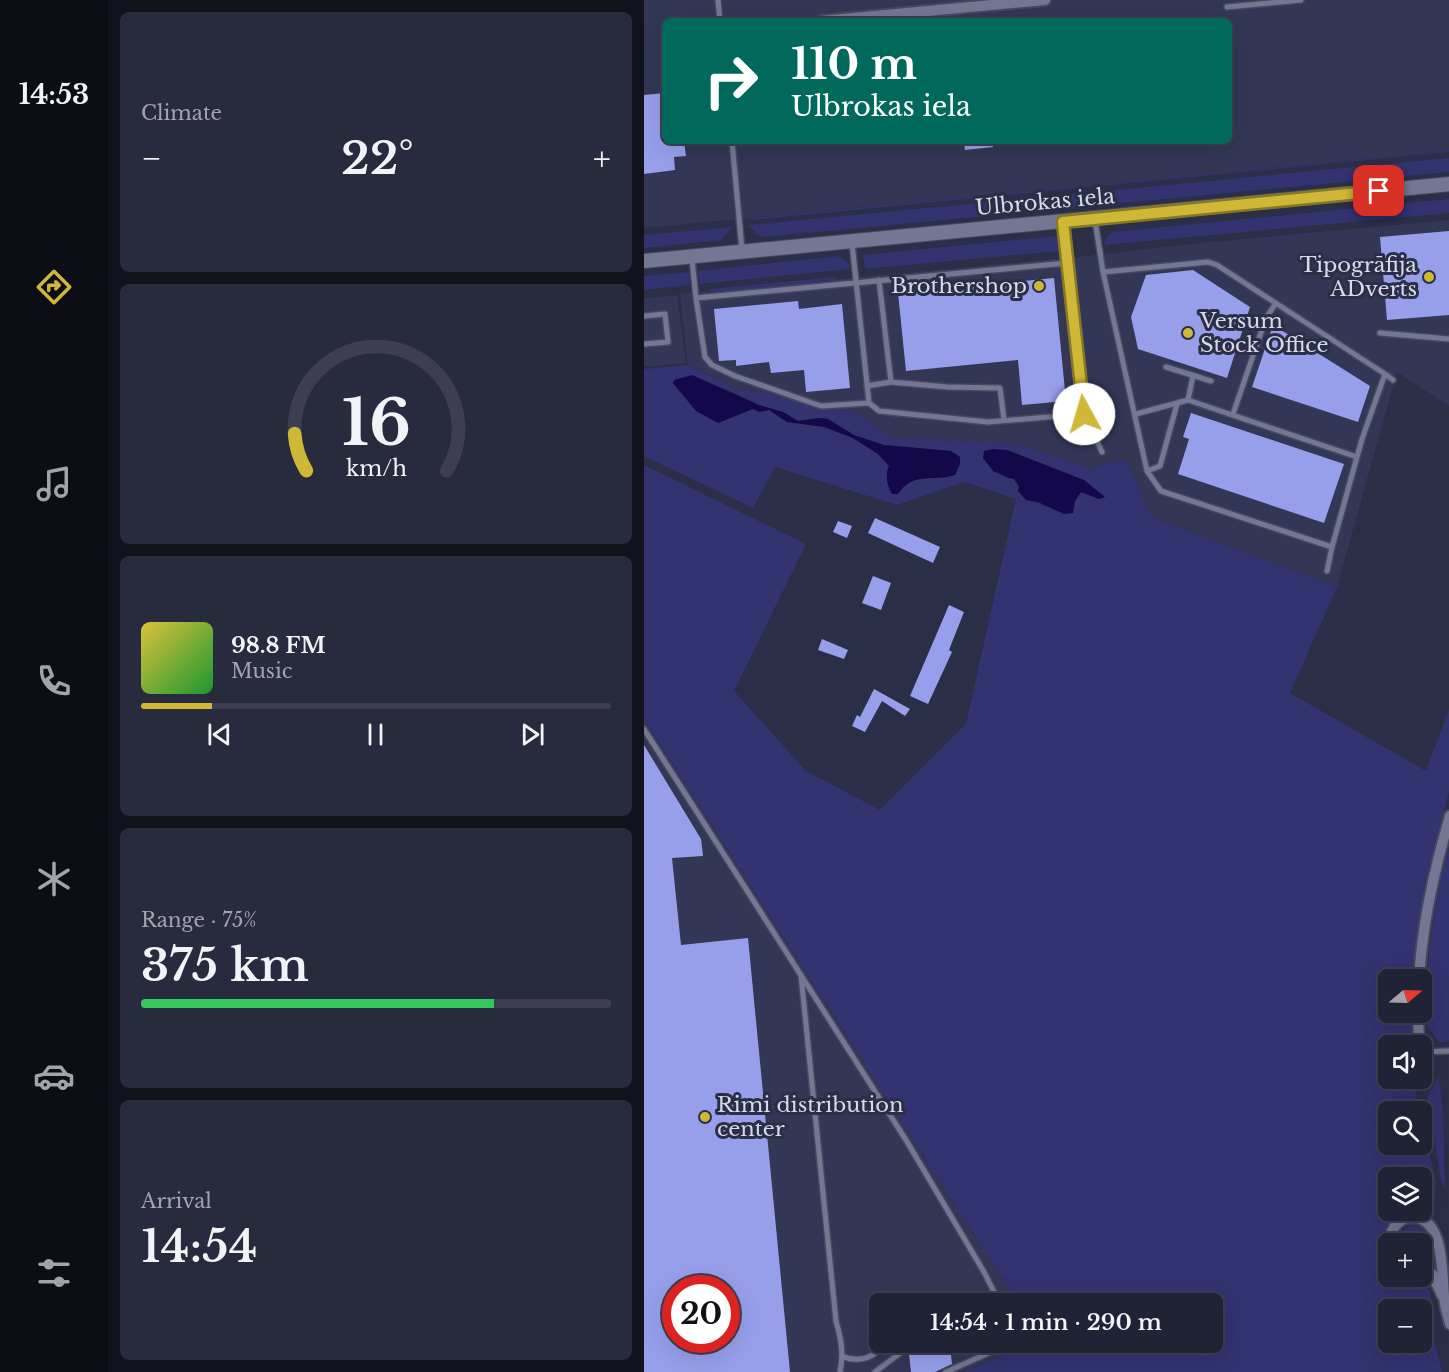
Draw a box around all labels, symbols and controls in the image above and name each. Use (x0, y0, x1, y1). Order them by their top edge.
text: 110 m (791, 38, 917, 90)
icon: right (692, 42, 770, 120)
text: 14:53 (19, 78, 89, 111)
text: Ulbrokas iela (791, 90, 971, 123)
text: Climate (141, 101, 222, 125)
text: 22° (341, 130, 414, 186)
text: − (141, 138, 162, 179)
text: + (593, 138, 611, 179)
pin (1353, 165, 1404, 216)
icon: arrive (1362, 174, 1395, 207)
street label: Ulbrokas iela (974, 183, 1116, 221)
place label: Tipogrāfija ADverts (1300, 252, 1417, 302)
icon: directions (33, 266, 75, 308)
marker: Tipogrāfija ADverts (1422, 270, 1436, 284)
place label: Brothershop (891, 273, 1027, 299)
marker: Brothershop (1032, 279, 1046, 293)
place label: Versum Stock Office (1199, 308, 1329, 358)
marker: Versum Stock Office (1181, 326, 1195, 340)
position arrow (1052, 382, 1116, 446)
text: 16 (341, 384, 411, 462)
text: km/h (346, 455, 407, 482)
icon: music (33, 463, 75, 505)
text: 98.8 FM (231, 632, 326, 659)
text: Music (231, 659, 292, 683)
icon: phone (33, 660, 75, 702)
icon: previous (203, 718, 236, 751)
icon: pause (359, 718, 392, 751)
icon: next (516, 718, 549, 751)
icon: climate (33, 858, 75, 900)
text: Range · 75% (141, 908, 257, 932)
text: 375 km (141, 937, 309, 993)
north arrow (1378, 969, 1432, 1023)
map controls (1378, 969, 1432, 1353)
button: sound (1378, 1035, 1432, 1089)
icon: car (33, 1055, 75, 1097)
place label: Rimi distribution center (717, 1092, 904, 1142)
button: search (1378, 1101, 1432, 1155)
marker: Rimi distribution center (698, 1110, 712, 1124)
button: layers (1378, 1167, 1432, 1221)
text: Arrival (141, 1189, 212, 1213)
text: 14:54 (141, 1218, 257, 1274)
button: + (1378, 1233, 1432, 1287)
icon: filters (33, 1252, 75, 1294)
speed limit sign: 20 (662, 1275, 740, 1353)
button: − (1378, 1299, 1432, 1353)
text: 14:54 · 1 min · 290 m (930, 1309, 1162, 1336)

